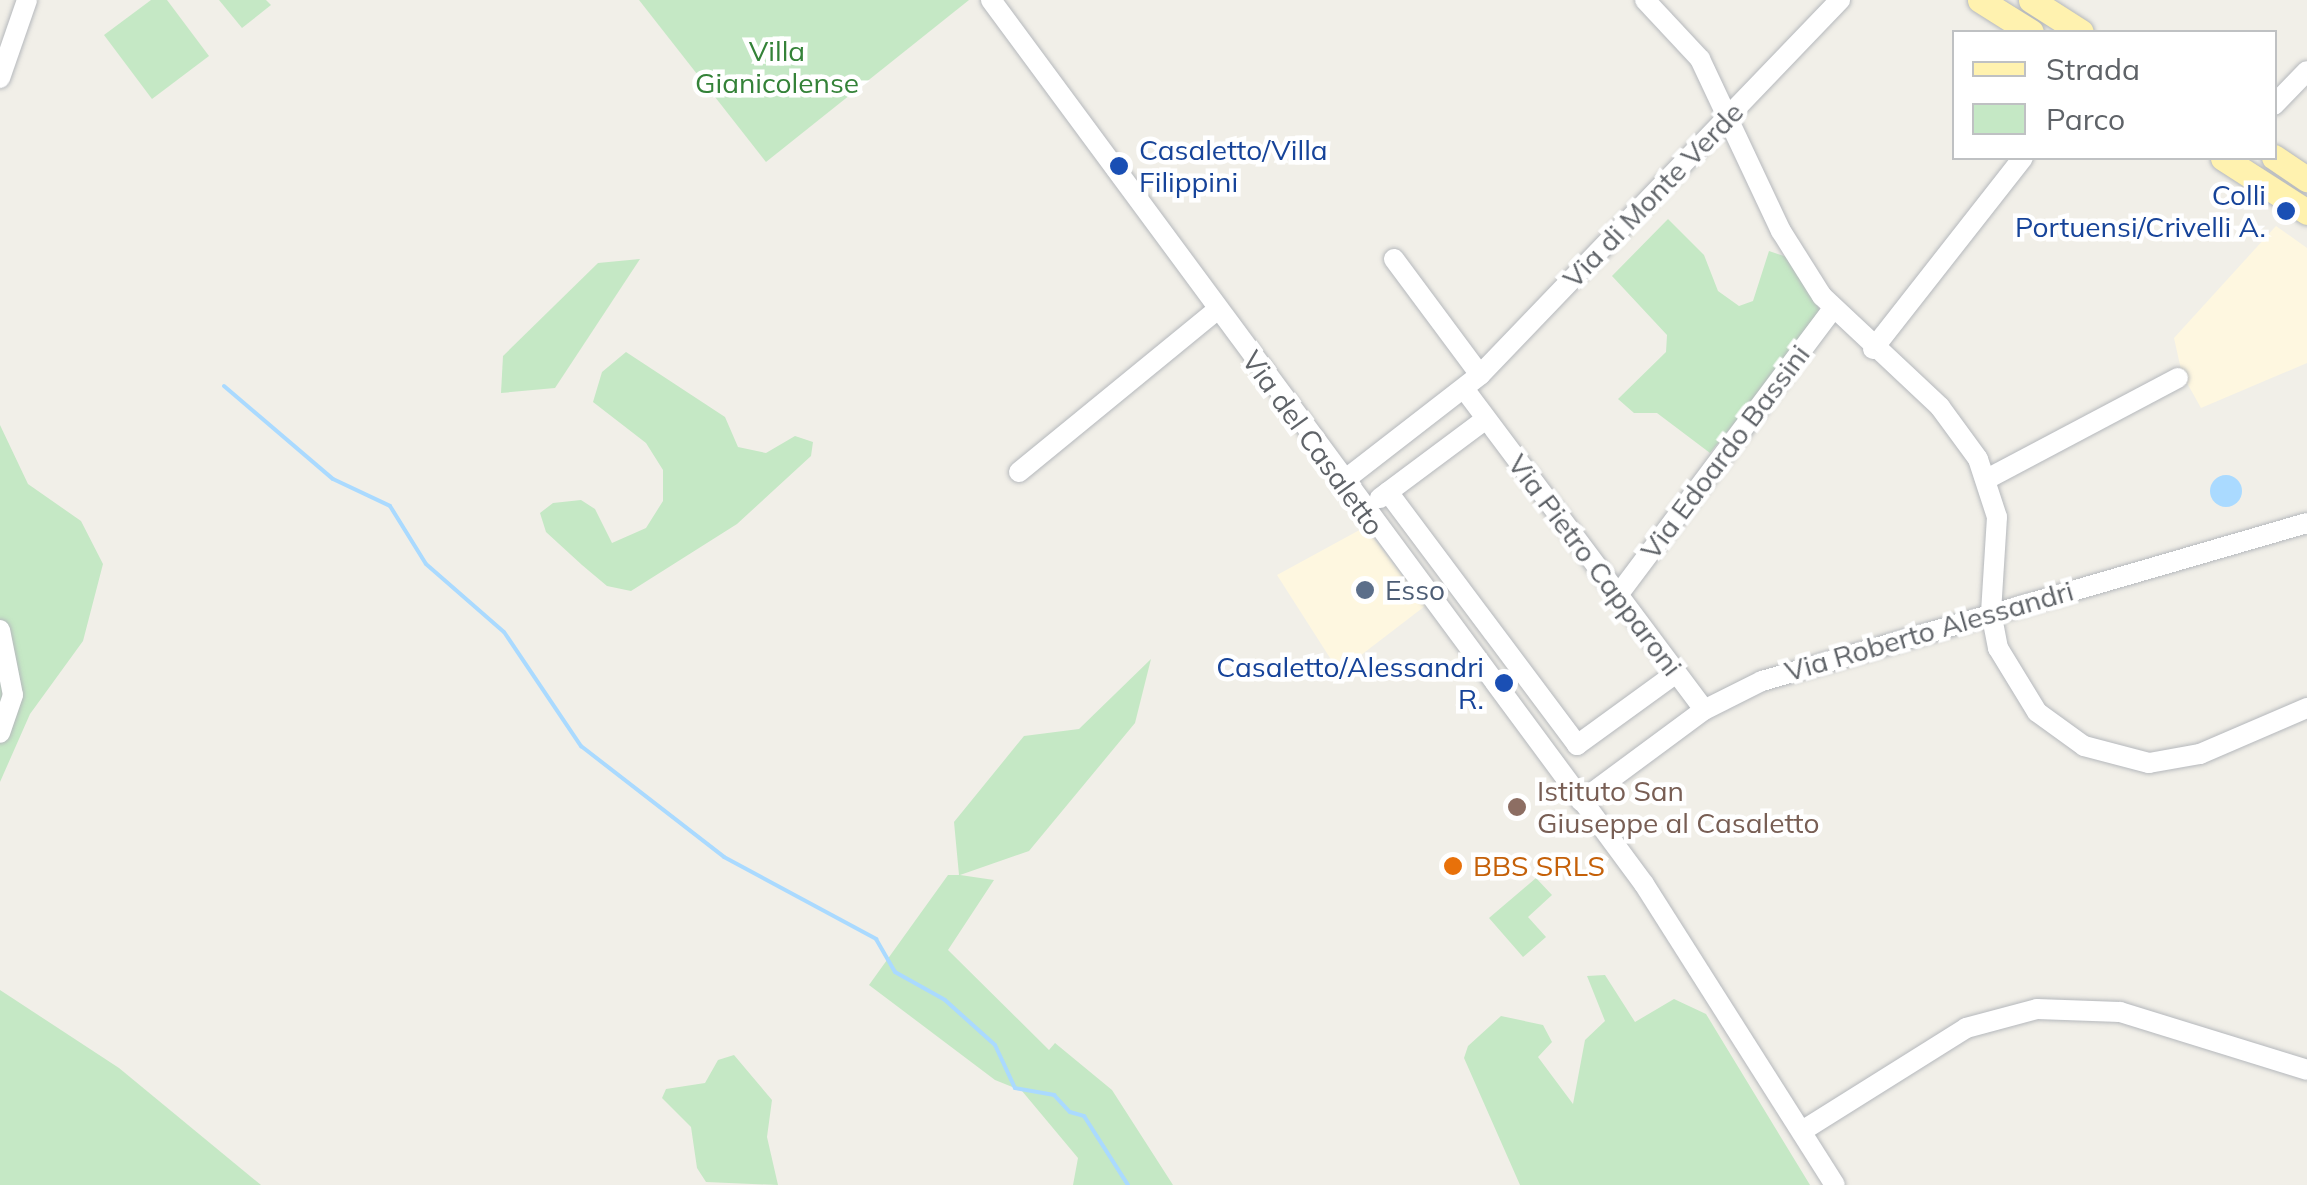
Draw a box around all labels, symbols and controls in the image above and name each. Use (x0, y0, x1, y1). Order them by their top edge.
legend (1952, 30, 2277, 160)
park label: Villa Gianicolense (695, 34, 859, 100)
text: Strada (2046, 50, 2140, 88)
street label: Via di Monte Verde (1556, 95, 1750, 295)
text: Parco (2046, 100, 2125, 138)
place label: Casaletto/Villa Filippini (1139, 133, 1328, 199)
marker: Casaletto/Villa Filippini (1108, 155, 1130, 177)
place label: Colli Portuensi/Crivelli A. (2015, 178, 2266, 244)
marker: Colli Portuensi/Crivelli A. (2275, 200, 2297, 222)
street label: Via Edoardo Bassini (1633, 338, 1817, 566)
street label: Via del Casaletto (1235, 344, 1391, 542)
street label: Via Pietro Capparoni (1501, 448, 1689, 682)
place label: Esso (1385, 573, 1445, 607)
street label: Via Roberto Alessandri (1781, 574, 2077, 688)
marker: Esso (1354, 579, 1376, 601)
place label: Casaletto/Alessandri R. (1216, 650, 1484, 716)
marker: Casaletto/Alessandri R. (1493, 672, 1515, 694)
place label: Istituto San Giuseppe al Casaletto (1537, 774, 1819, 840)
marker: Istituto San Giuseppe al Casaletto (1506, 796, 1528, 818)
place label: BBS SRLS (1473, 849, 1605, 883)
marker: BBS SRLS (1442, 855, 1464, 877)

